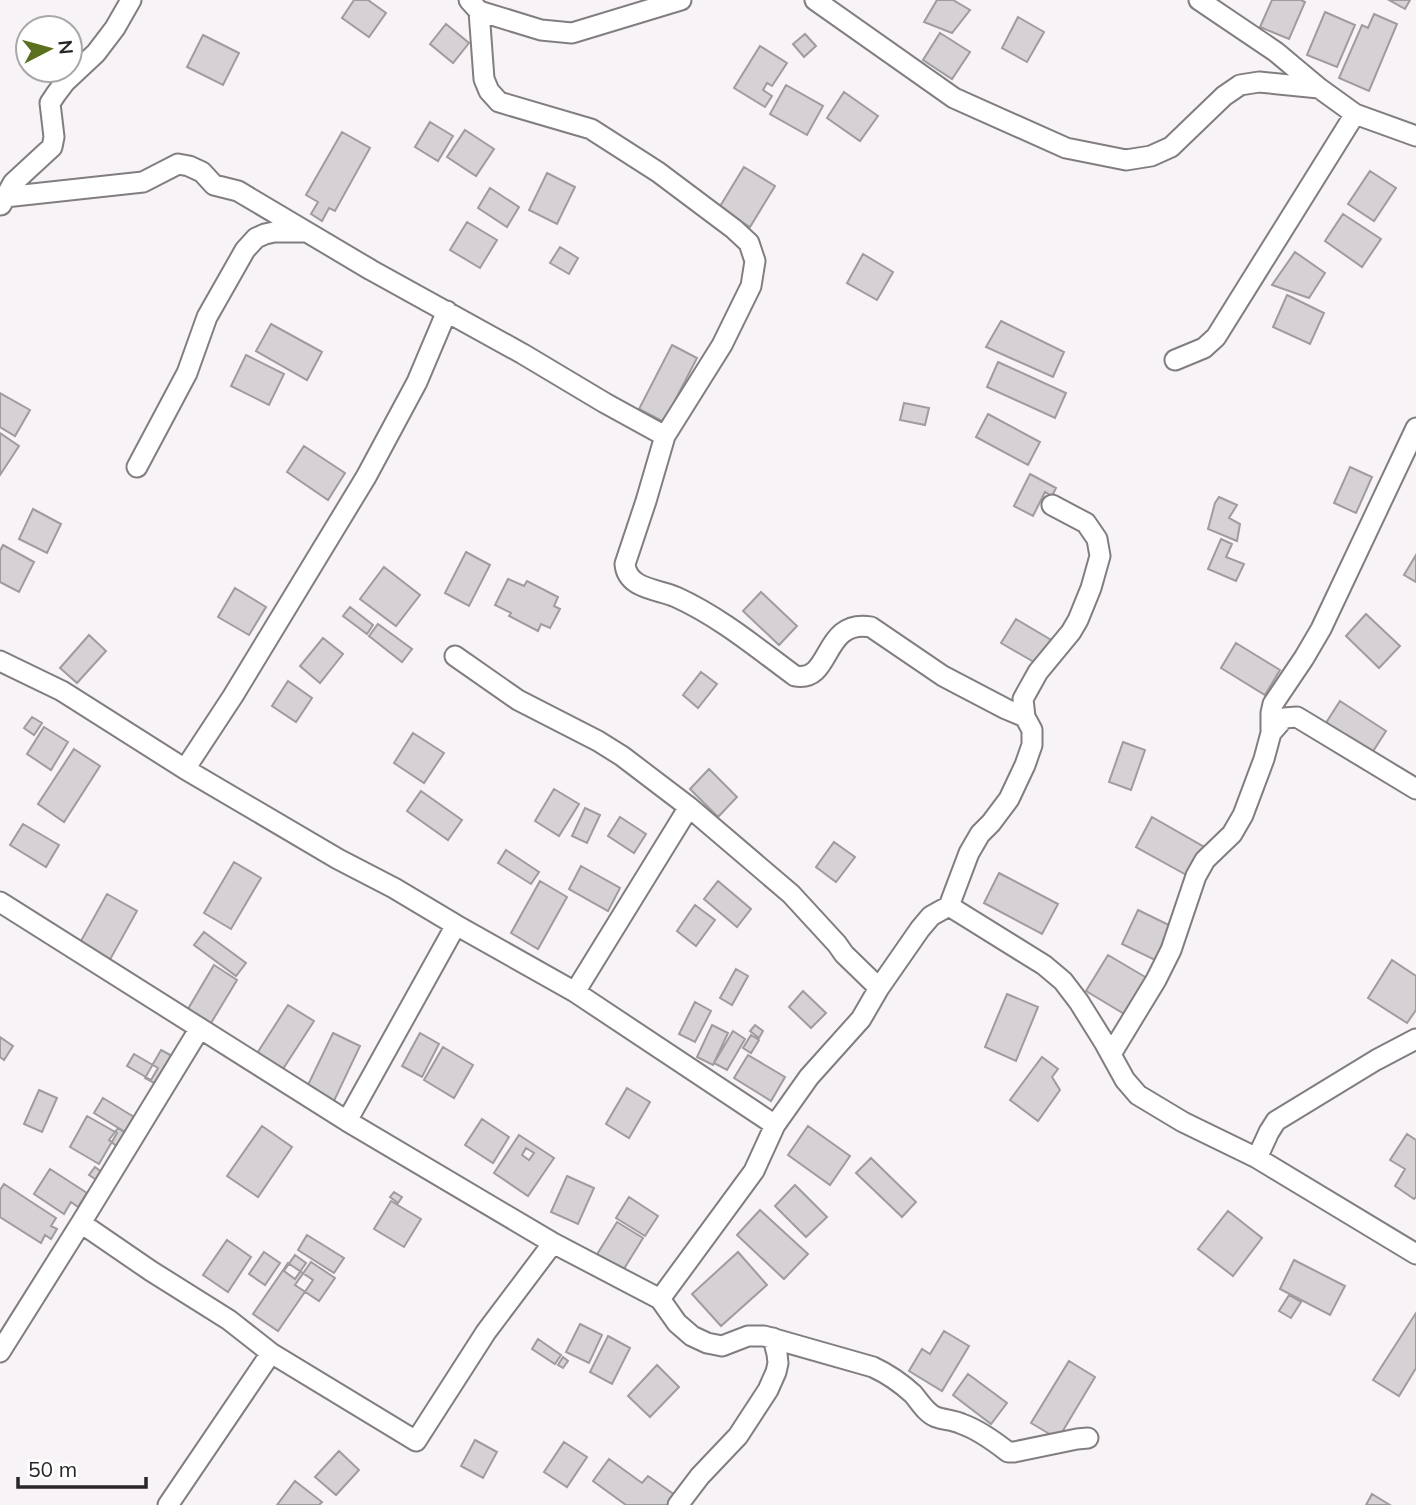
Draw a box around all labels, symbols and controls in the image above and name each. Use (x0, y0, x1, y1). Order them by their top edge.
north arrow (14, 14, 84, 84)
text: N (53, 39, 79, 56)
scale bar (18, 1446, 145, 1490)
text: 50 m (28, 1456, 77, 1482)

